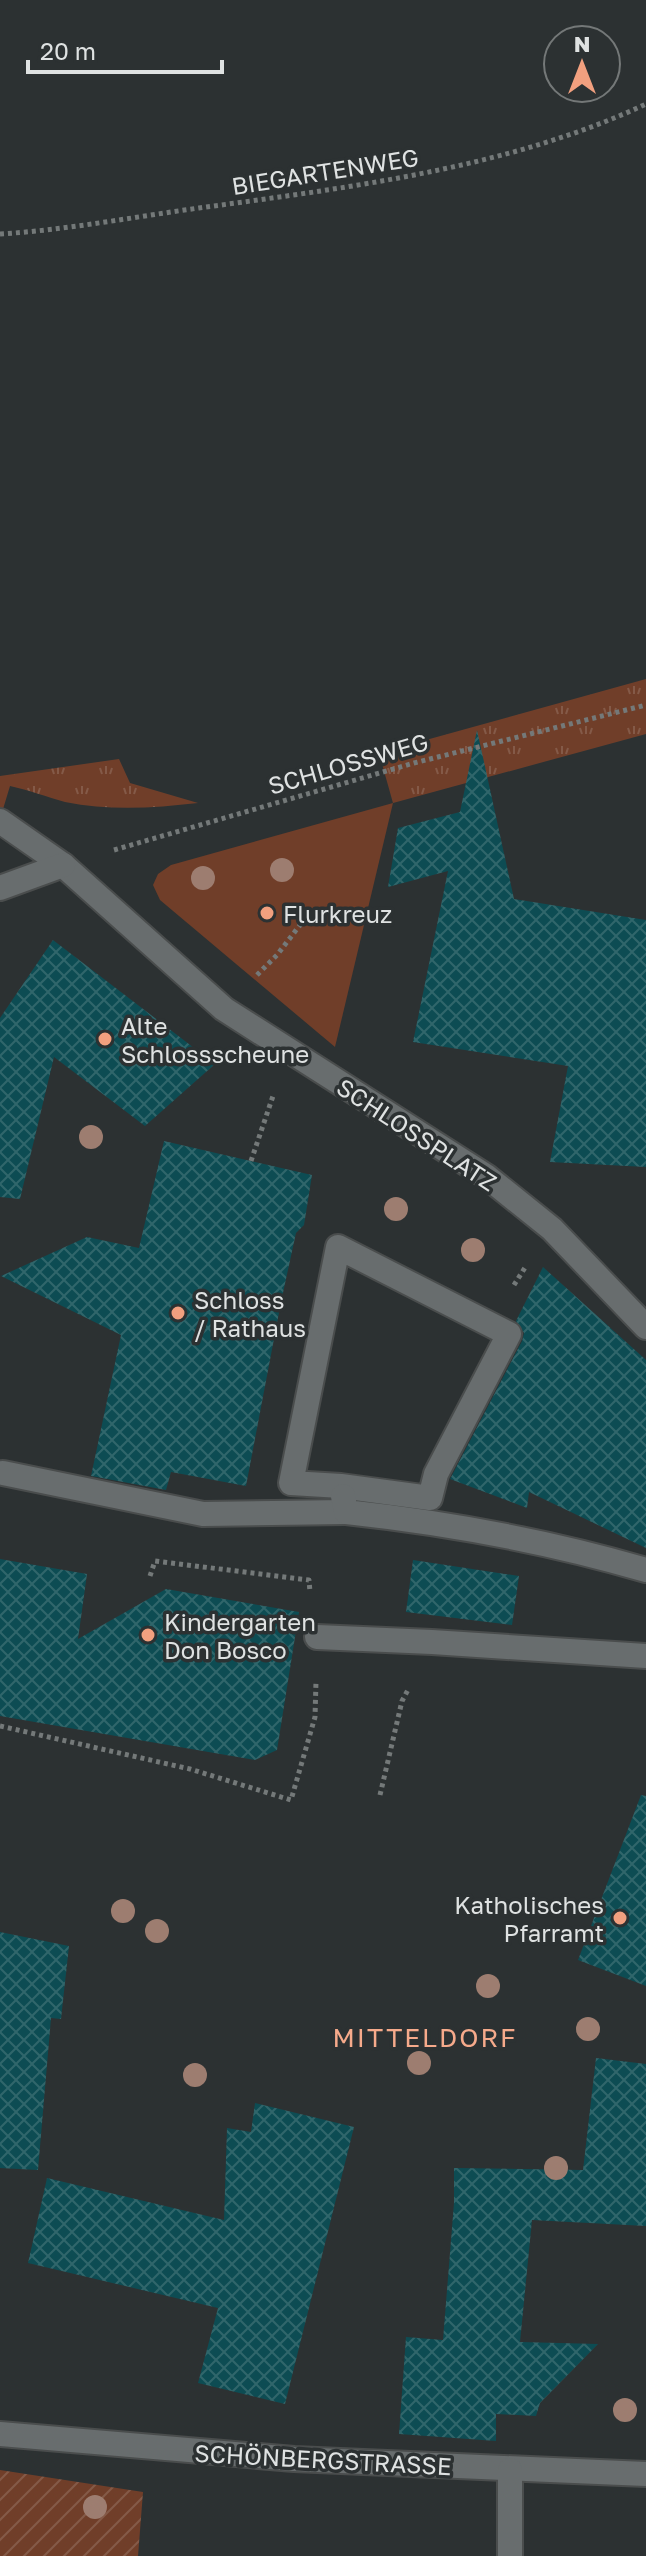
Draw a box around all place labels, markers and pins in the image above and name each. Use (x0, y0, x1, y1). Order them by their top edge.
place label: Flurkreuz (283, 899, 392, 928)
marker: Flurkreuz (258, 904, 276, 922)
place label: Alte Schlossscheune (121, 1011, 309, 1068)
marker: Alte Schlossscheune (96, 1030, 114, 1048)
place label: Schloss / Rathaus (194, 1285, 306, 1342)
marker: Schloss / Rathaus (169, 1304, 187, 1322)
place label: Kindergarten Don Bosco (164, 1607, 316, 1664)
marker: Kindergarten Don Bosco (139, 1626, 157, 1644)
place label: Katholisches Pfarramt (454, 1890, 604, 1947)
marker: Katholisches Pfarramt (611, 1909, 629, 1927)

